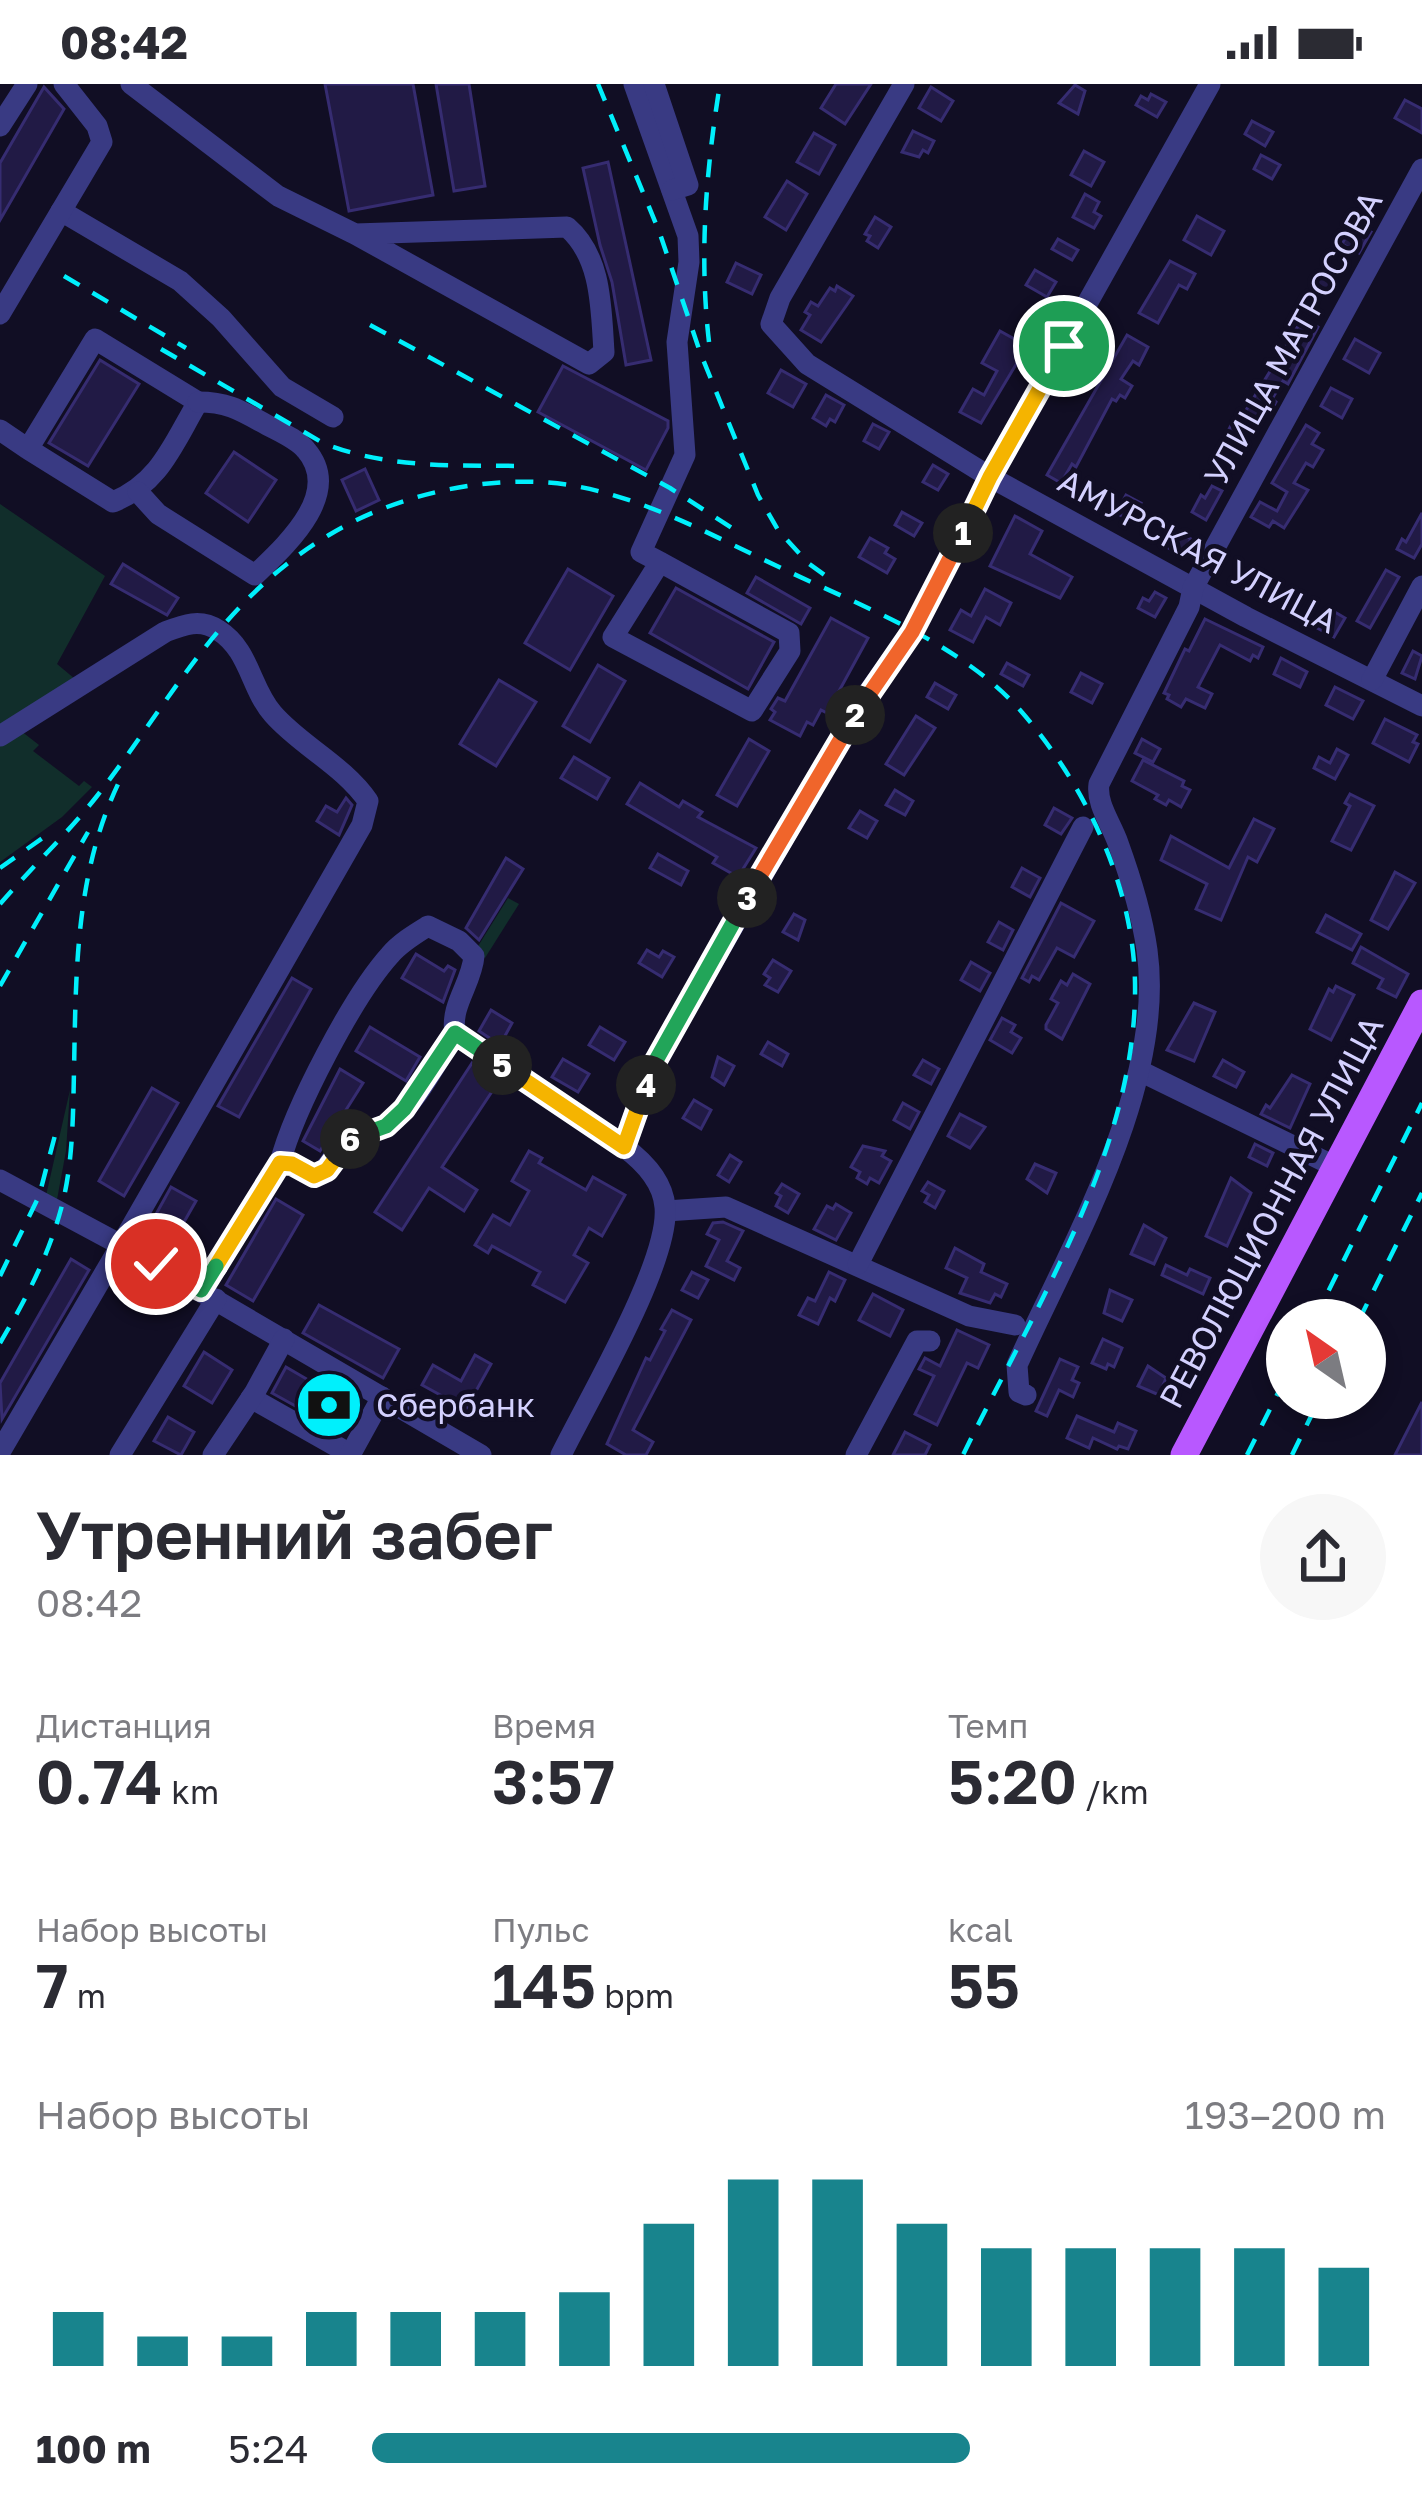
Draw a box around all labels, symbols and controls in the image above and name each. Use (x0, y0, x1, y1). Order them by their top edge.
text: 08:42 (60, 15, 188, 69)
street label: УЛИЦА МАТРОСОВА (1195, 184, 1390, 492)
pin (1013, 295, 1115, 397)
icon: arrive (1031, 313, 1097, 379)
street label: АМУРСКАЯ УЛИЦА (1052, 460, 1344, 641)
pin: 1 (933, 503, 993, 563)
text: 1 (955, 513, 972, 552)
pin: 2 (825, 685, 885, 745)
text: 2 (845, 695, 865, 734)
pin: 3 (717, 868, 777, 928)
text: 3 (737, 878, 757, 917)
street label: РЕВОЛЮЦИОННАЯ УЛИЦА (1151, 1009, 1391, 1414)
pin: 5 (472, 1035, 532, 1095)
text: 5 (492, 1045, 512, 1084)
pin: 4 (616, 1055, 676, 1115)
text: 4 (636, 1065, 656, 1104)
pin: 6 (320, 1109, 380, 1169)
text: 6 (340, 1119, 360, 1158)
pin (105, 1213, 207, 1315)
icon: check (123, 1231, 189, 1297)
north arrow (1266, 1299, 1386, 1419)
map controls (1266, 1299, 1386, 1419)
bank icon: Сбербанк (294, 1370, 364, 1440)
place label: Сбербанк (376, 1385, 535, 1424)
text: Утренний забег (36, 1494, 553, 1574)
button: share (1260, 1494, 1386, 1620)
text: 08:42 (36, 1579, 142, 1626)
text: Дистанция (36, 1706, 212, 1745)
text: Время (492, 1706, 596, 1745)
text: Темп (948, 1706, 1028, 1745)
text: 0.74 (36, 1745, 163, 1817)
text: 3:57 (492, 1745, 615, 1817)
text: 5:20 (948, 1745, 1077, 1817)
text: km (163, 1772, 219, 1811)
text: /km (1077, 1772, 1149, 1811)
text: Набор высоты (36, 1910, 268, 1949)
text: Пульс (492, 1910, 590, 1949)
text: kcal (948, 1910, 1013, 1949)
text: 7 (36, 1949, 68, 2021)
text: 145 (492, 1949, 596, 2021)
text: 55 (948, 1949, 1020, 2021)
text: m (68, 1976, 106, 2015)
text: bpm (596, 1976, 674, 2015)
text: Набор высоты (36, 2091, 310, 2138)
text: 193–200 m (1185, 2091, 1386, 2138)
text: 100 m (36, 2425, 151, 2472)
text: 5:24 (228, 2425, 309, 2472)

